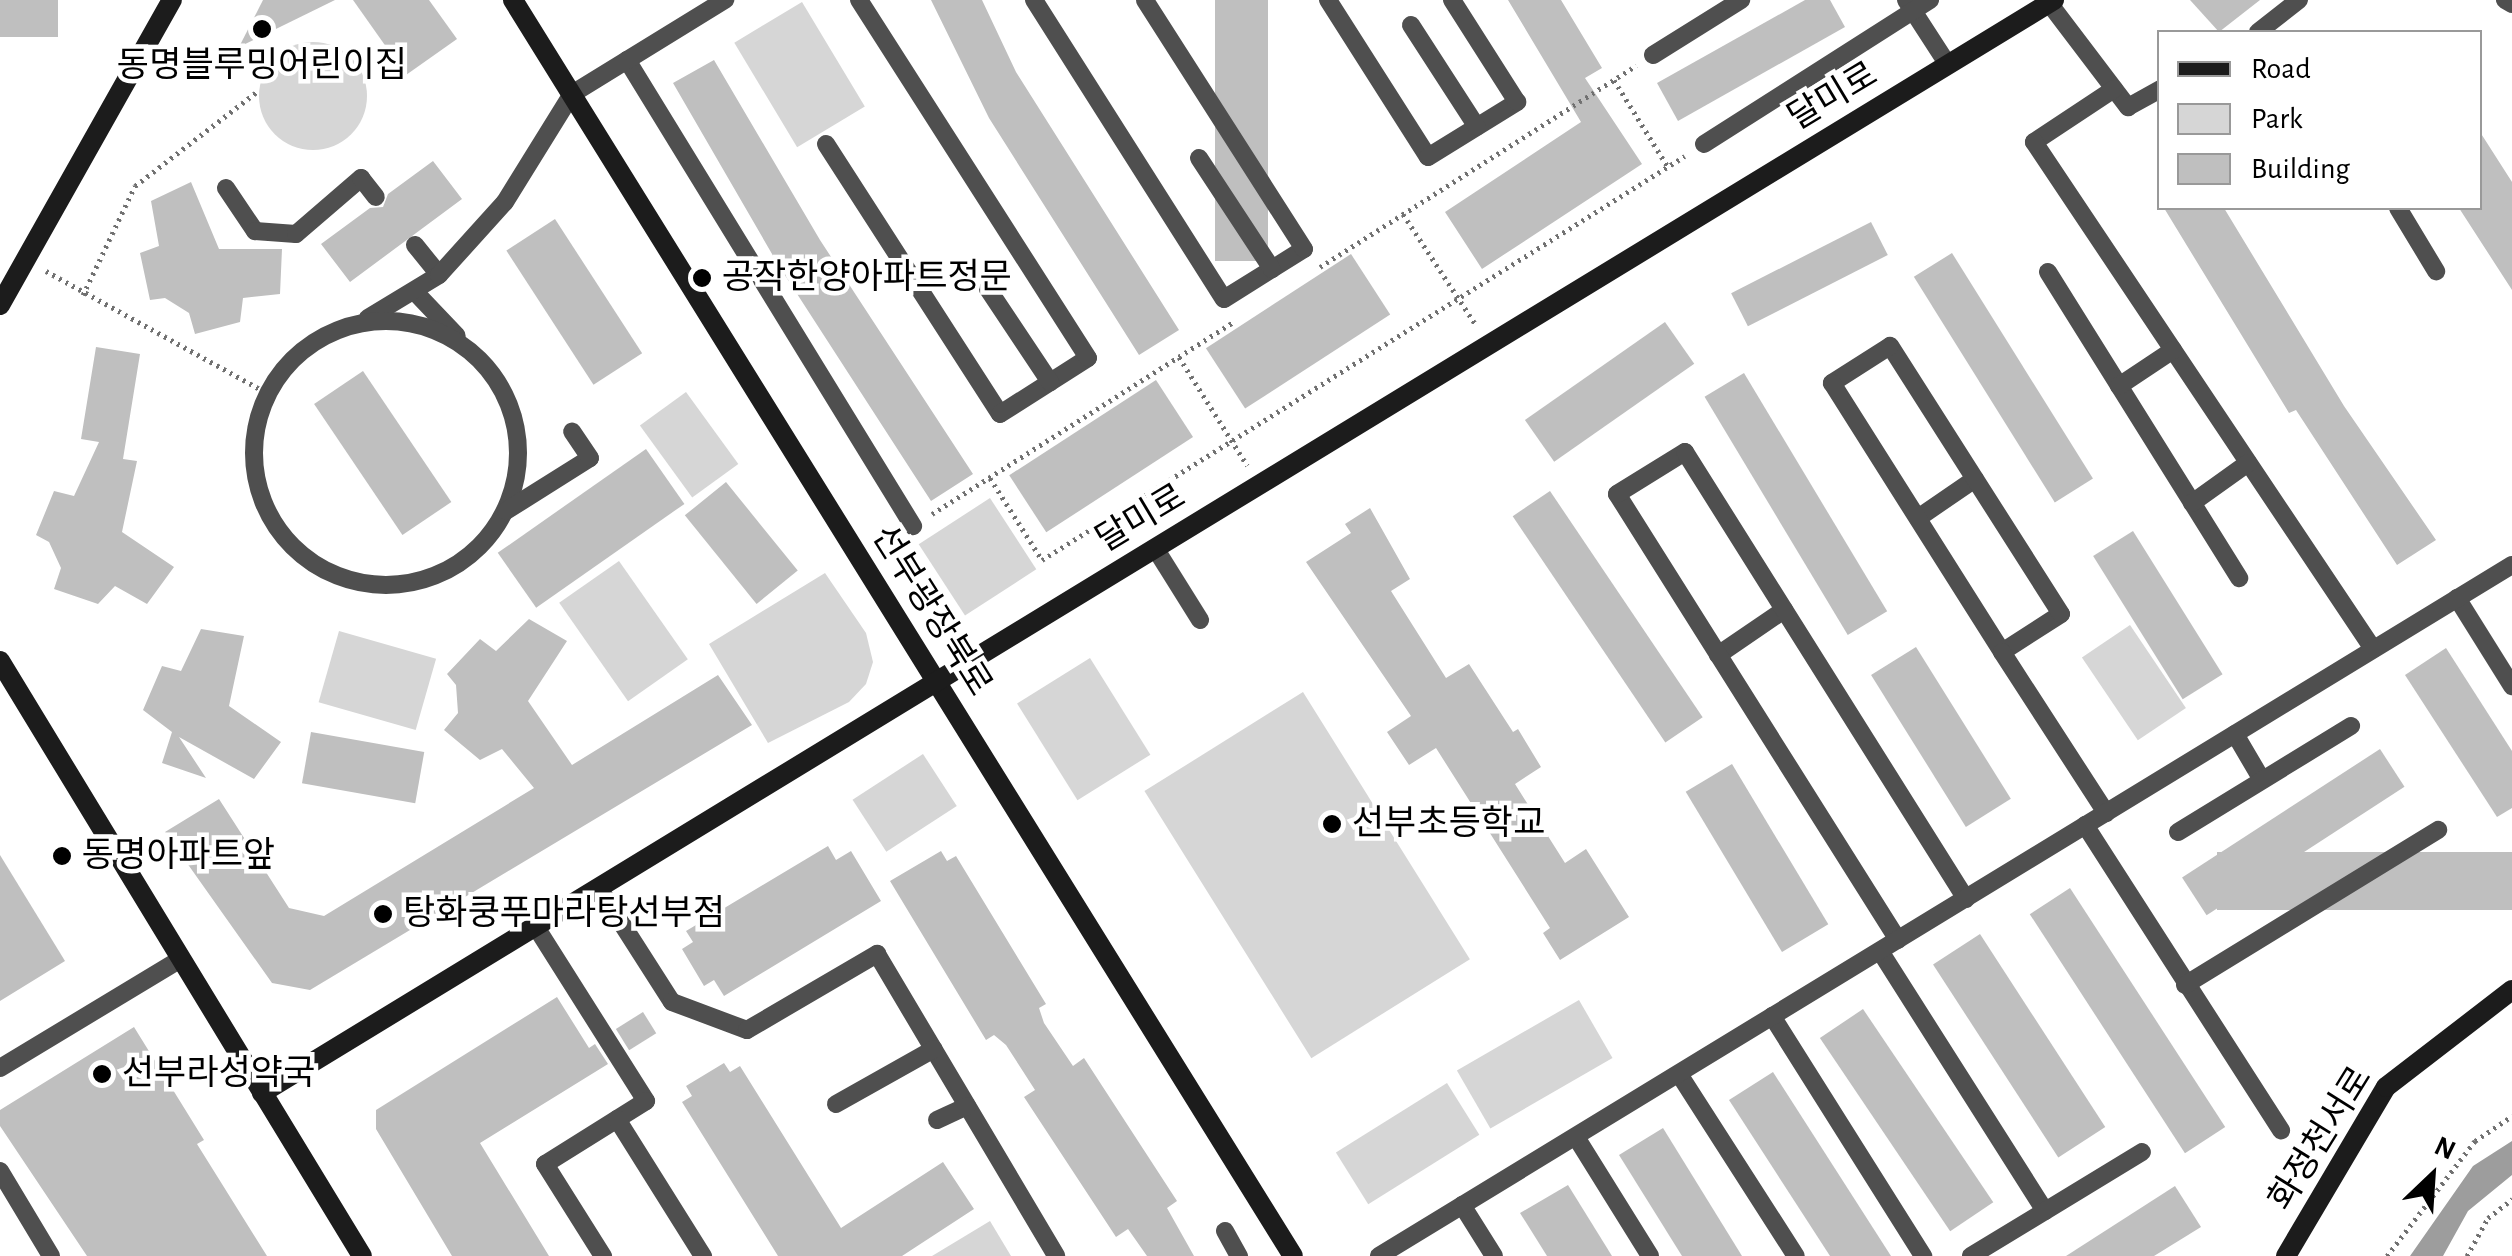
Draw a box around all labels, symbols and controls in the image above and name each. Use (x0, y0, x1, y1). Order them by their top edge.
marker: 동명블루밍어린이집 (251, 18, 273, 40)
legend (2157, 30, 2482, 210)
place label: 동명블루밍어린이집 (117, 45, 407, 87)
street label: 달미로 (1781, 54, 1885, 140)
text: Road (2251, 54, 2311, 84)
text: Park (2251, 104, 2303, 134)
text: Building (2251, 154, 2350, 184)
place label: 공작한양아파트정문 (722, 257, 1012, 299)
marker: 공작한양아파트정문 (691, 267, 713, 289)
street label: 달미로 (1089, 476, 1193, 562)
street label: 선부광장북로 (862, 518, 1000, 704)
place label: 선부초등학교 (1352, 803, 1545, 845)
marker: 선부초등학교 (1321, 813, 1343, 835)
place label: 동명아파트앞 (82, 835, 275, 877)
marker: 동명아파트앞 (51, 845, 73, 867)
place label: 탕화쿵푸마라탕선부점 (403, 893, 725, 935)
marker: 탕화쿵푸마라탕선부점 (372, 903, 394, 925)
place label: 선부라성약국 (122, 1053, 315, 1095)
street label: 화정천서로 (2261, 1060, 2381, 1218)
marker: 선부라성약국 (91, 1063, 113, 1085)
north arrow (2382, 1126, 2482, 1226)
text: N (2430, 1132, 2459, 1166)

